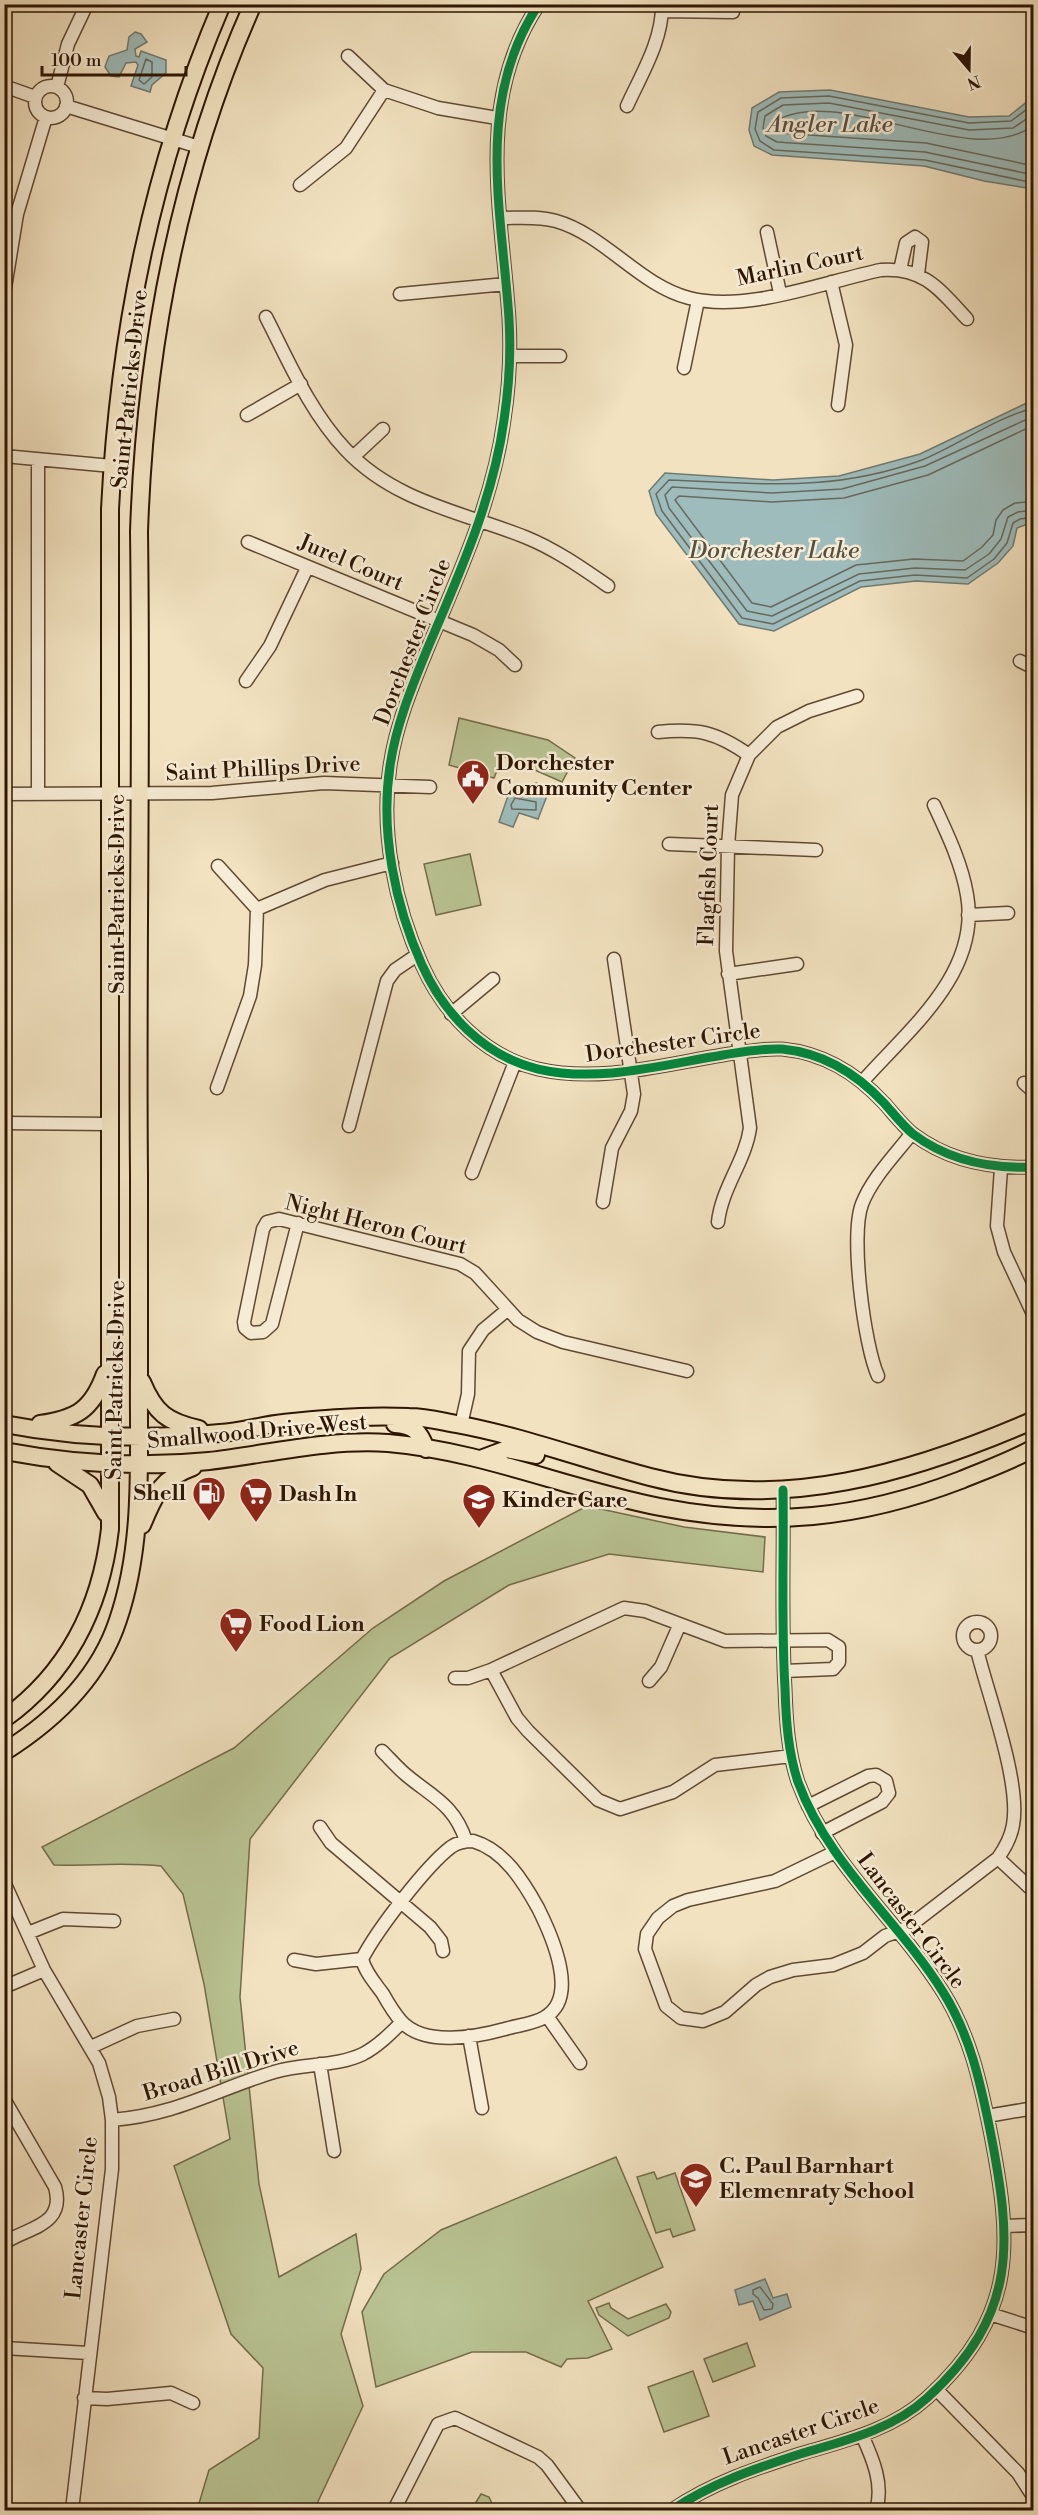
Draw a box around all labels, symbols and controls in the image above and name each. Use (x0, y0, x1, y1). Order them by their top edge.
scale bar (42, 39, 186, 77)
north arrow (939, 39, 999, 99)
text: 100 m (51, 49, 102, 72)
text: N (964, 71, 983, 94)
water label: Angler Lake (764, 110, 893, 140)
street label: Marlin Court (734, 239, 866, 293)
street label: Saint Patricks Drive (106, 288, 154, 490)
street label: Jurel Court (294, 528, 408, 597)
water label: Dorchester Lake (688, 536, 859, 566)
street label: Dorchester Circle (369, 555, 457, 729)
street label: Saint Phillips Drive (165, 750, 361, 788)
place label: Dorchester Community Center (496, 750, 693, 802)
public building icon: Dorchester Community Center (455, 758, 491, 805)
street label: Saint Patricks Drive (104, 794, 131, 994)
street label: Flagfish Court (693, 803, 725, 947)
street label: Dorchester Circle (584, 1017, 762, 1069)
street label: Night Heron Court (282, 1189, 470, 1261)
street label: Saint Patricks Drive (101, 1280, 131, 1480)
street label: Smallwood Drive West (146, 1409, 368, 1455)
fuel station icon: Shell (191, 1475, 227, 1522)
supermarket icon: Dash In (238, 1476, 274, 1523)
place label: Shell (134, 1480, 186, 1507)
place label: Dash In (279, 1481, 358, 1508)
school or university icon: KinderCare (461, 1482, 497, 1529)
place label: KinderCare (502, 1487, 628, 1514)
supermarket icon: Food Lion (218, 1606, 254, 1653)
place label: Food Lion (259, 1611, 365, 1638)
street label: Lancaster Circle (851, 1847, 971, 1995)
street label: Broad Bill Drive (139, 2034, 302, 2108)
street label: Lancaster Circle (60, 2135, 104, 2301)
place label: C. Paul Barnhart Elemenraty School (719, 2153, 914, 2205)
school or university icon: C. Paul Barnhart Elemenraty School (678, 2161, 714, 2208)
street label: Lancaster Circle (719, 2393, 883, 2471)

